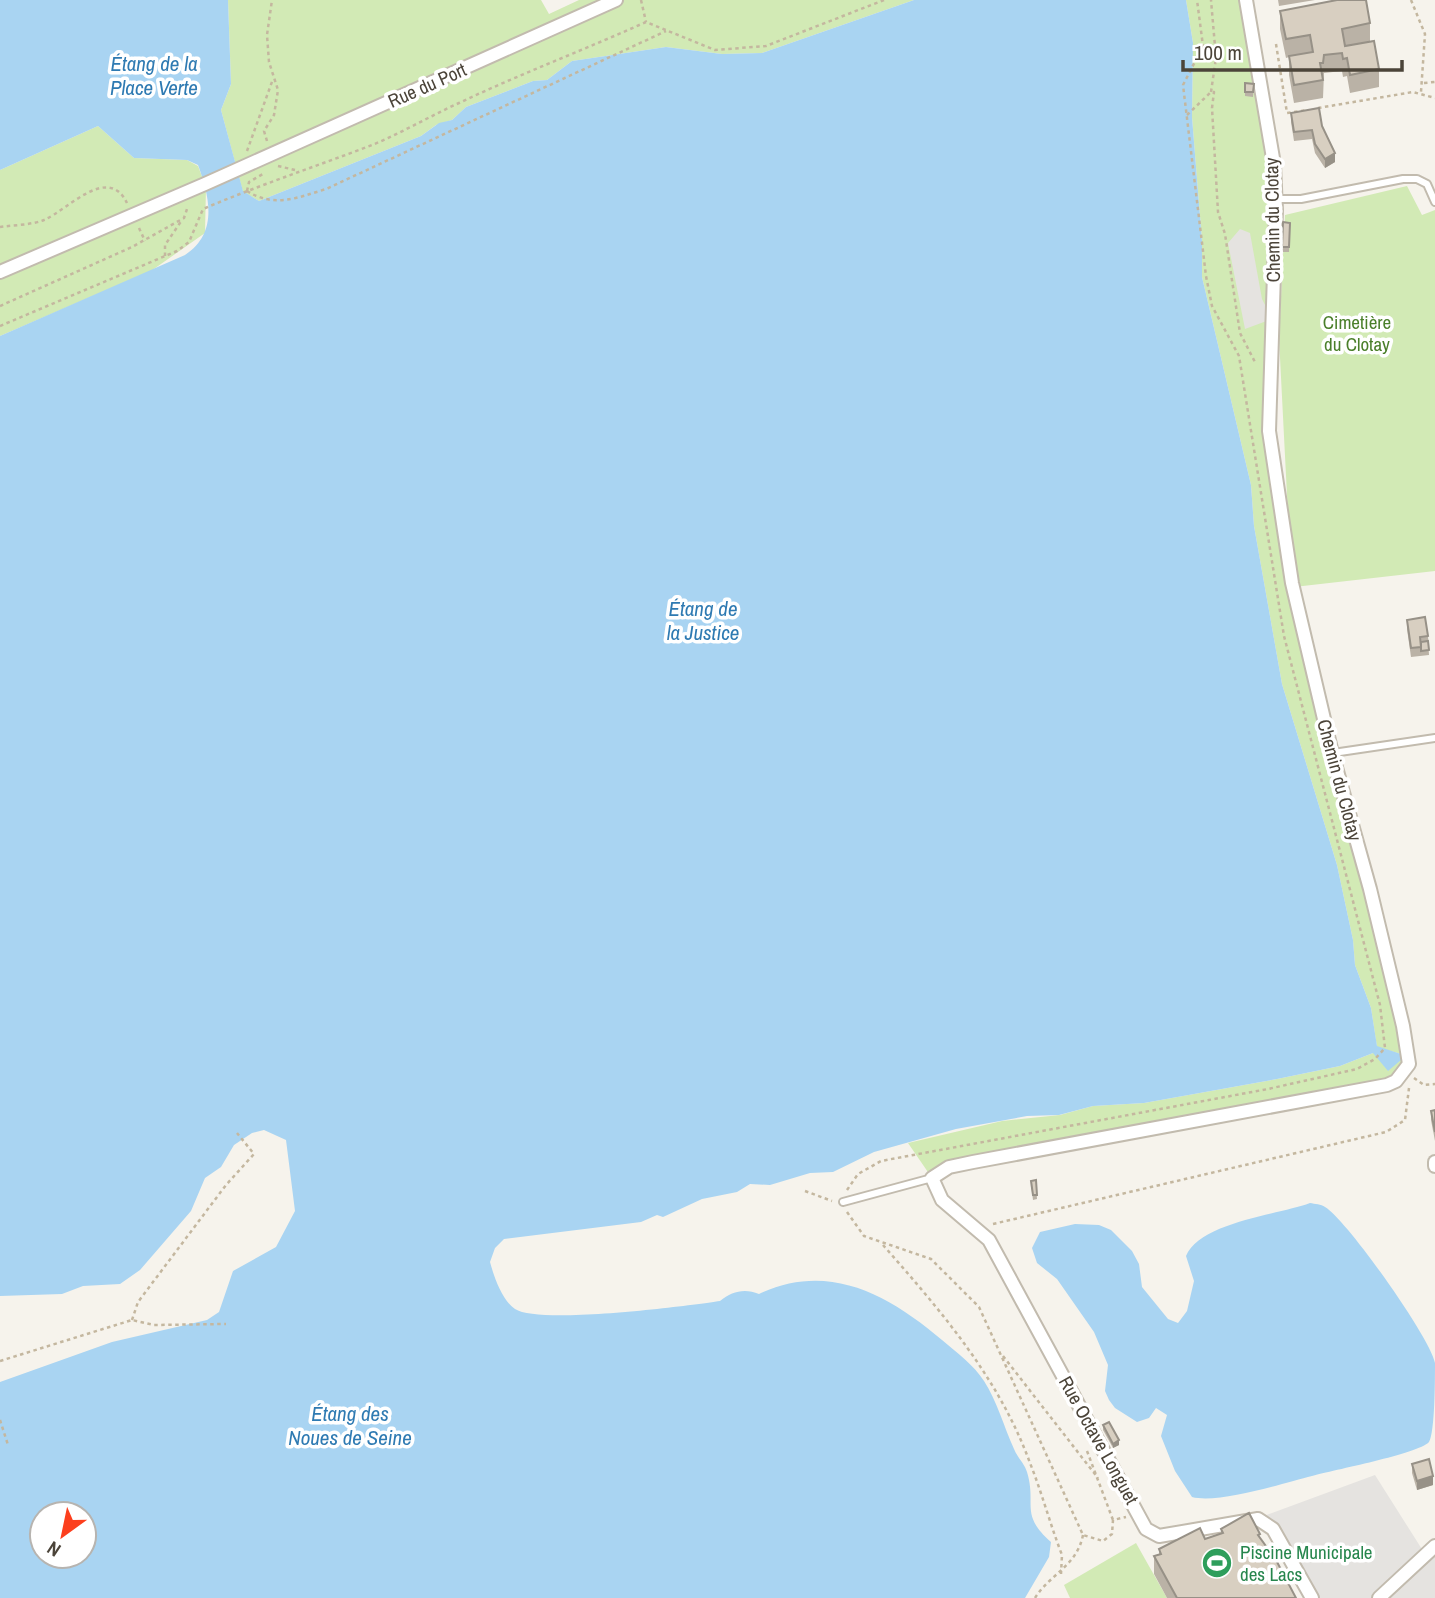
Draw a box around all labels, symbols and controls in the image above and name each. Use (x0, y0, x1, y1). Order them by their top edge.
scale bar (1183, 28, 1402, 72)
text: 100 m (1194, 38, 1242, 67)
water label: Étang de la Place Verte (110, 49, 198, 102)
street label: Rue du Port (384, 56, 471, 114)
street label: Chemin du Clotay (1258, 157, 1286, 283)
park label: Cimetière du Clotay (1323, 309, 1391, 357)
water label: Étang de la Justice (667, 594, 739, 647)
street label: Chemin du Clotay (1311, 716, 1369, 844)
street label: Rue Octave Longuet (1053, 1371, 1145, 1509)
water label: Étang des Noues de Seine (288, 1399, 412, 1452)
north arrow (28, 1500, 98, 1570)
text: N (42, 1535, 66, 1563)
place label: Piscine Municipale des Lacs (1240, 1539, 1373, 1587)
sports icon: Piscine Municipale des Lacs (1200, 1546, 1234, 1580)

